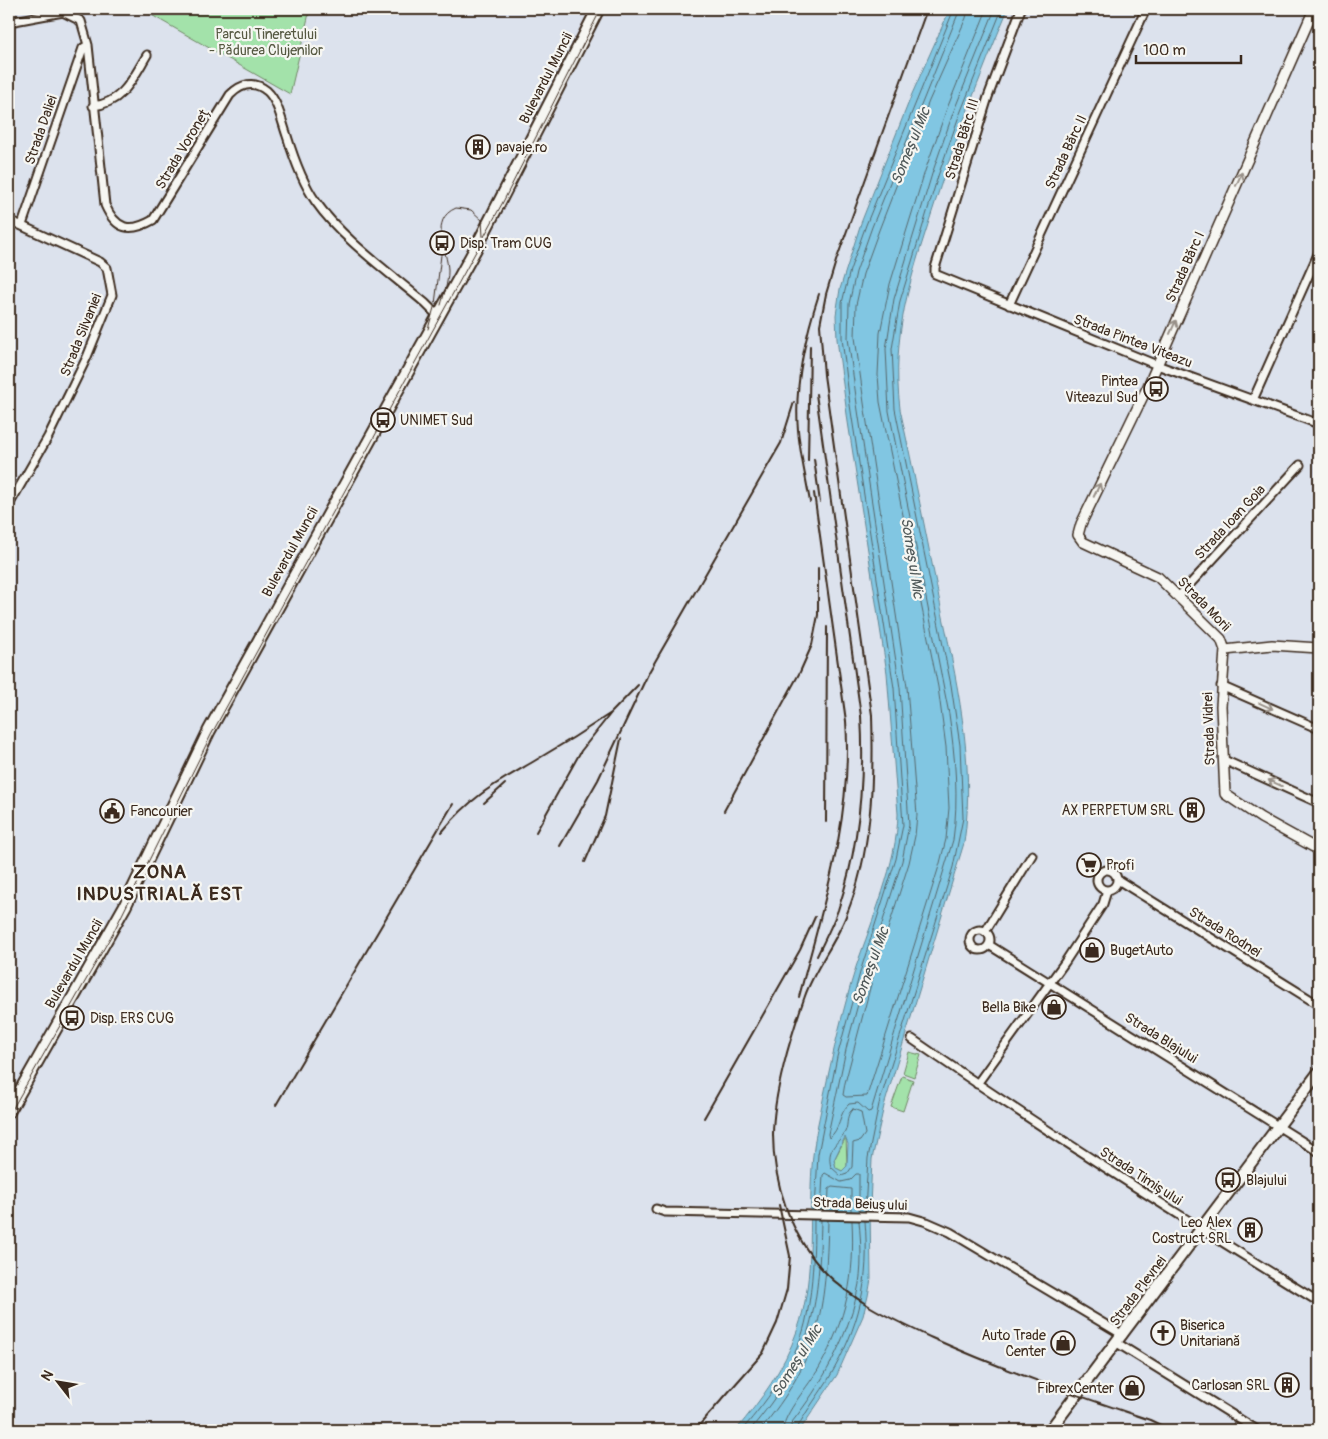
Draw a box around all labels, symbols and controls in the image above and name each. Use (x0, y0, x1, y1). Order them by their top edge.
park label: Parcul Tineretului - Pădurea Clujenilor (209, 26, 323, 59)
street label: Bulevardul Muncii (516, 29, 577, 126)
scale bar (1136, 32, 1240, 64)
text: 100 m (1143, 41, 1186, 60)
street label: Strada Daliei (21, 93, 61, 167)
street label: Strada Bărc III (942, 96, 982, 182)
water label: Someșul Mic (887, 103, 936, 187)
street label: Strada Voroneț (152, 104, 214, 192)
street label: Strada Bărc II (1041, 112, 1091, 192)
building icon: pavaje.ro (465, 134, 491, 160)
place label: pavaje.ro (496, 139, 548, 156)
one-way arrow (1235, 172, 1245, 187)
street label: Strada Bărc I (1162, 229, 1208, 305)
bus stop icon: Disp. Tram CUG (429, 230, 455, 256)
place label: Disp. Tram CUG (460, 235, 552, 252)
street label: Strada Silvaniei (57, 291, 106, 379)
street label: Strada Pintea Viteazu (1071, 310, 1195, 372)
one-way arrow (1169, 320, 1179, 335)
place label: Pintea Viteazul Sud (1065, 373, 1138, 406)
bus stop icon: Pintea Viteazul Sud (1143, 376, 1169, 402)
bus stop icon: UNIMET Sud (370, 407, 396, 433)
place label: UNIMET Sud (400, 412, 473, 429)
street label: Strada Ioan Goia (1191, 481, 1269, 563)
one-way arrow (1093, 483, 1102, 498)
street label: Bulevardul Muncii (258, 504, 322, 600)
water label: Someșul Mic (896, 516, 928, 601)
street label: Strada Morii (1174, 573, 1235, 635)
street label: Strada Vidrei (1199, 691, 1219, 766)
one-way arrow (1258, 701, 1273, 711)
one-way arrow (1268, 778, 1283, 787)
building icon: AX PERPETUM SRL (1179, 797, 1205, 823)
public building icon: Fancourier (99, 798, 125, 824)
place label: AX PERPETUM SRL (1061, 802, 1174, 819)
place label: Fancourier (130, 803, 193, 820)
supermarket icon: Profi (1076, 852, 1102, 878)
place label: Profi (1106, 857, 1134, 874)
district label: ZONA INDUSTRIALĂ EST (76, 860, 244, 906)
street label: Strada Rodnei (1186, 903, 1265, 961)
street label: Bulevardul Muncii (42, 916, 107, 1012)
water label: Someșul Mic (848, 923, 894, 1008)
shop icon: BugetAuto (1079, 937, 1105, 963)
place label: BugetAuto (1110, 942, 1174, 959)
shop icon: Bella Bike (1041, 994, 1067, 1020)
place label: Bella Bike (982, 999, 1036, 1016)
bus stop icon: Disp. ERS CUG (59, 1005, 85, 1031)
street label: Strada Blajului (1122, 1009, 1201, 1067)
place label: Disp. ERS CUG (90, 1010, 174, 1027)
street label: Strada Timișului (1097, 1143, 1186, 1209)
bus stop icon: Blajului (1215, 1167, 1241, 1193)
place label: Blajului (1246, 1172, 1287, 1189)
street label: Strada Beiușului (813, 1194, 908, 1214)
place label: Leo Alex Costruct SRL (1152, 1214, 1232, 1247)
building icon: Leo Alex Costruct SRL (1237, 1217, 1263, 1243)
street label: Strada Plevnei (1106, 1252, 1170, 1329)
place label: Biserica Unitariană (1180, 1317, 1241, 1350)
water label: Someșul Mic (767, 1320, 827, 1401)
church icon: Biserica Unitariană (1150, 1320, 1176, 1346)
place label: Auto Trade Center (981, 1327, 1046, 1360)
shop icon: Auto Trade Center (1050, 1330, 1076, 1356)
north arrow (32, 1356, 82, 1406)
text: N (38, 1367, 57, 1384)
building icon: Carlosan SRL (1274, 1372, 1300, 1398)
shop icon: FibrexCenter (1119, 1375, 1145, 1401)
place label: Carlosan SRL (1192, 1377, 1270, 1394)
place label: FibrexCenter (1037, 1380, 1114, 1397)

